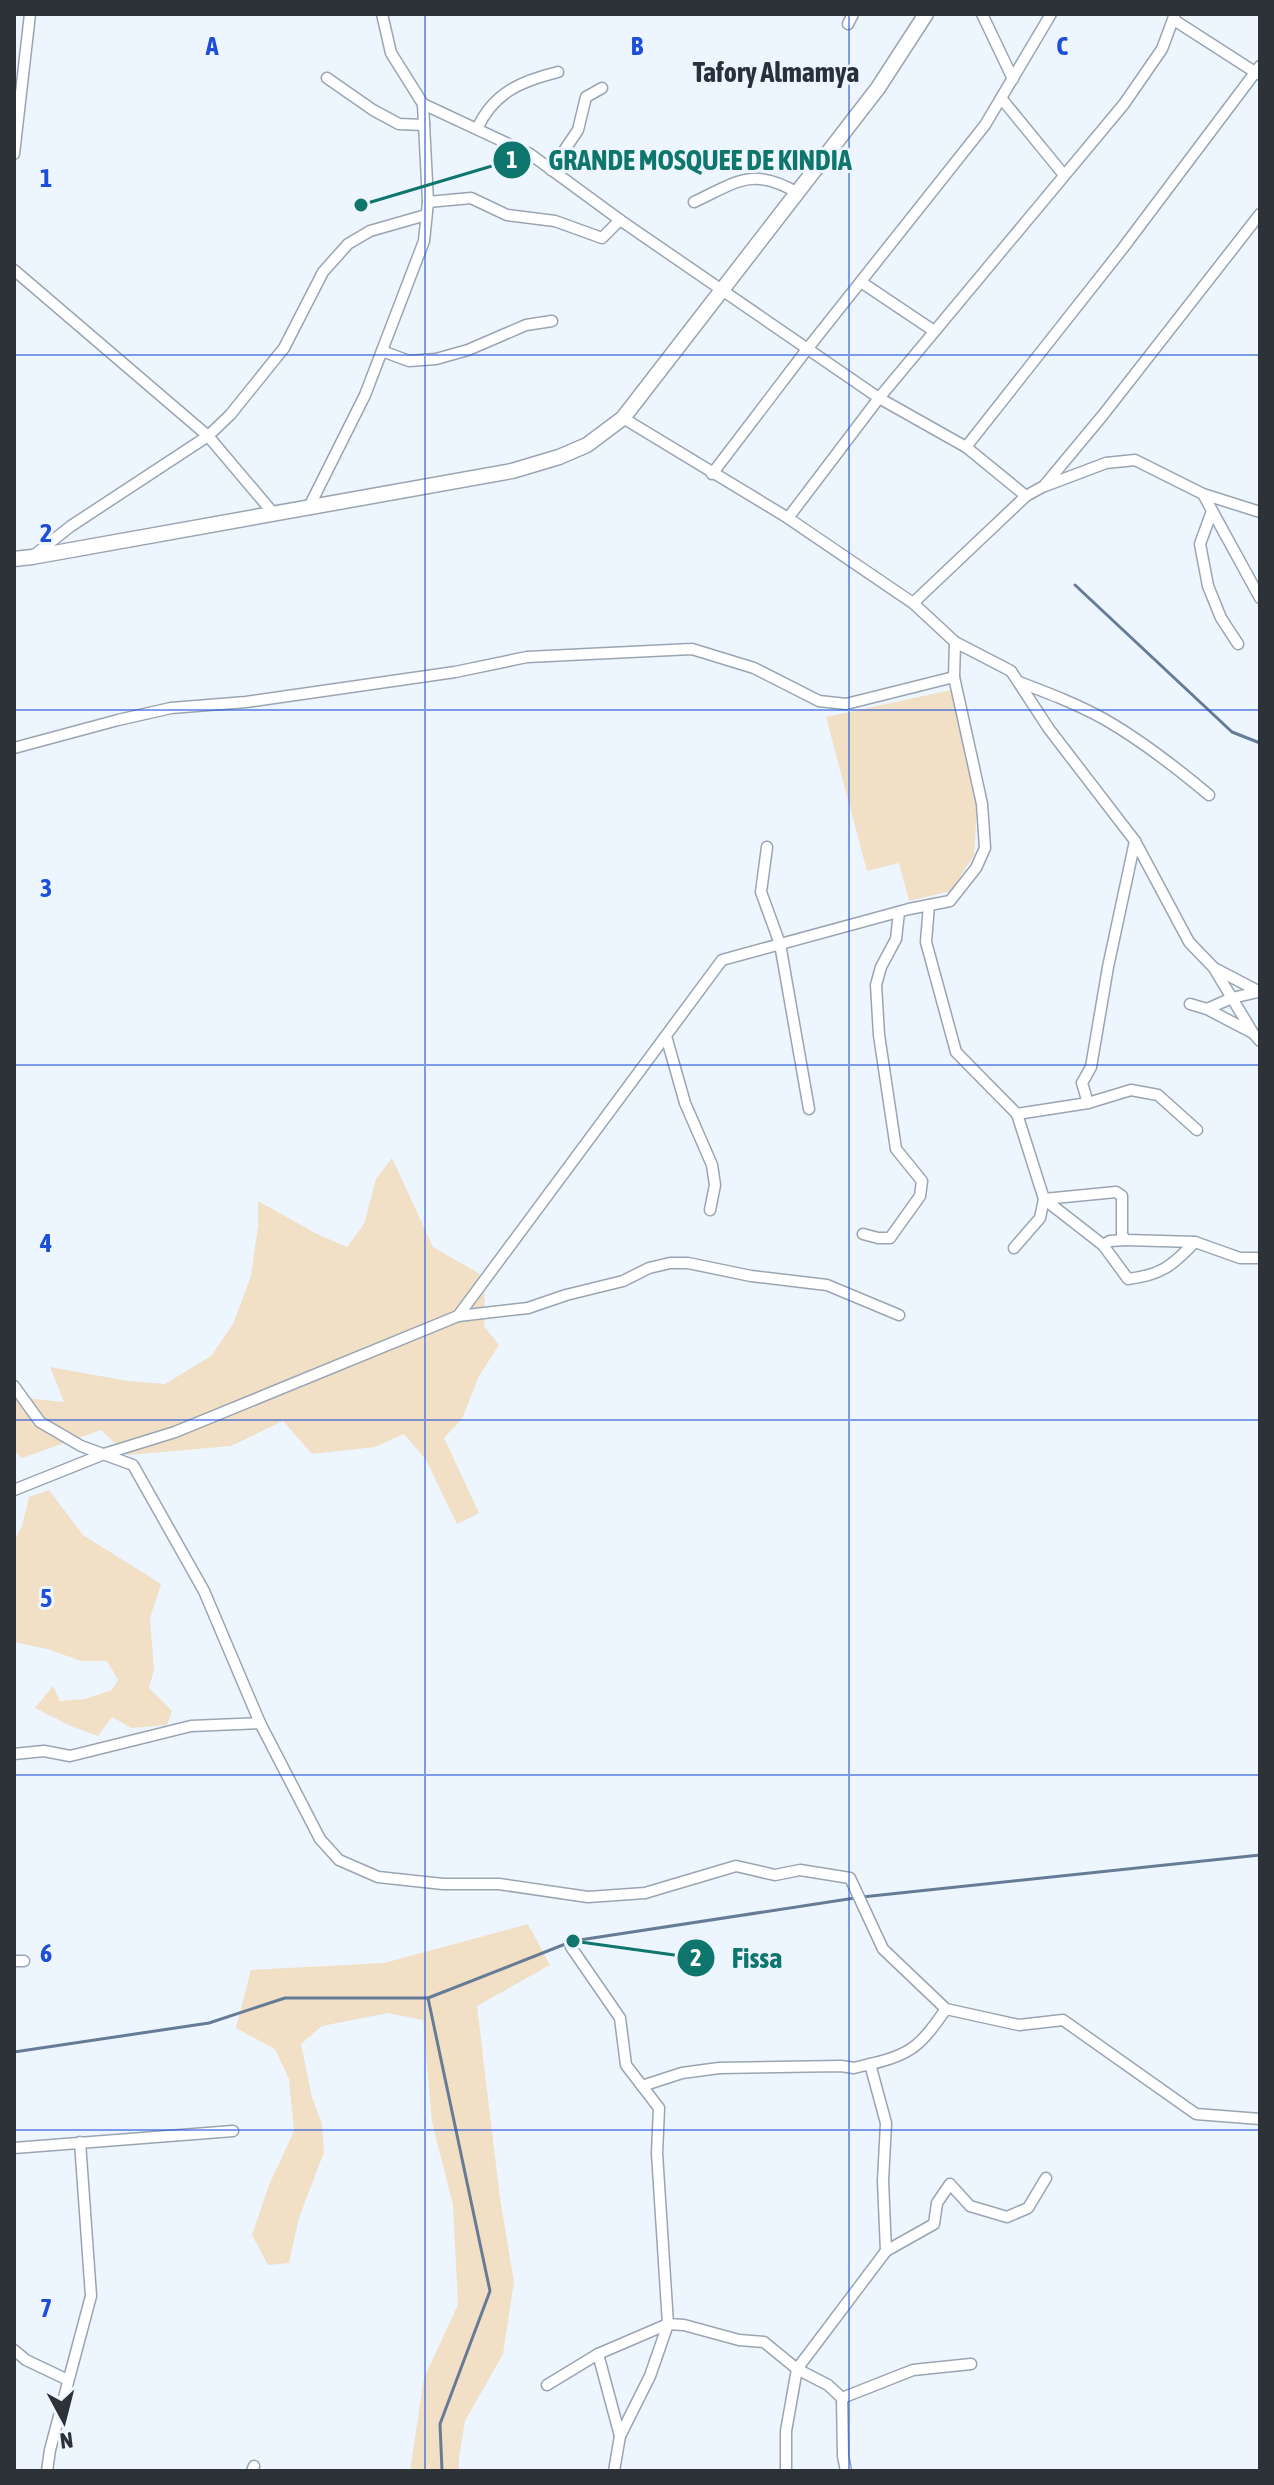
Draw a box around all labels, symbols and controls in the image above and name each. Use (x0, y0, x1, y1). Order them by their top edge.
text: A (205, 31, 219, 61)
text: B (631, 31, 644, 61)
text: C (1056, 31, 1068, 61)
district label: Tafory Almamya (693, 56, 859, 88)
callout: GRANDE MOSQUEE DE KINDIA (492, 134, 868, 186)
text: GRANDE MOSQUEE DE KINDIA (548, 144, 852, 176)
text: 1 (506, 146, 518, 173)
text: 1 (40, 163, 52, 193)
text: 2 (40, 518, 52, 548)
text: 3 (40, 873, 52, 903)
text: 4 (39, 1228, 52, 1258)
text: 5 (40, 1583, 52, 1613)
callout: Fissa (676, 1932, 799, 1984)
text: 6 (40, 1938, 52, 1968)
text: Fissa (732, 1942, 782, 1974)
text: 2 (690, 1944, 702, 1971)
text: 7 (40, 2293, 52, 2323)
north arrow (24, 2381, 104, 2461)
text: N (58, 2427, 74, 2455)

